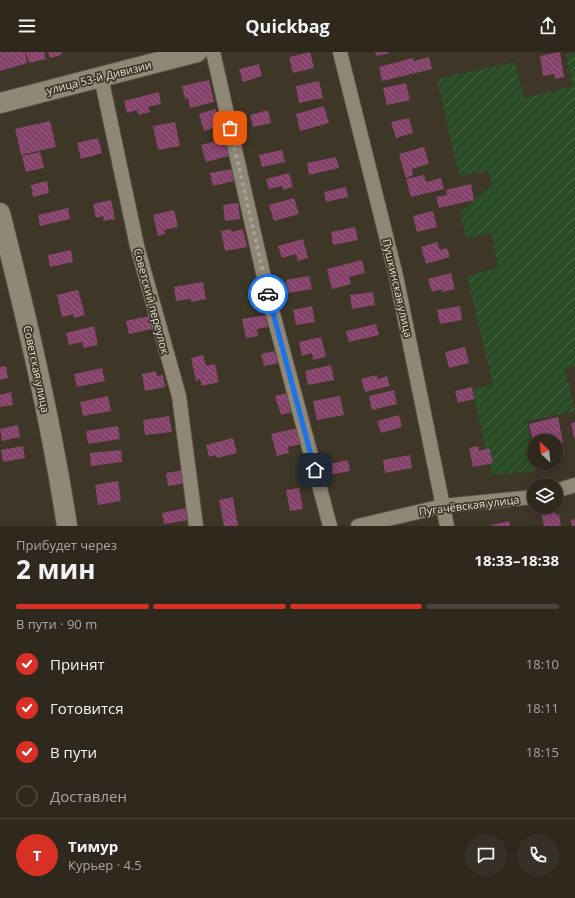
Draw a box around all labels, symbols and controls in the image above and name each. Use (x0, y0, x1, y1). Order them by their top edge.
text: Quickbag (245, 14, 330, 38)
icon: menu (16, 15, 38, 37)
icon: share (537, 15, 559, 37)
street label: улица 53-й Дивизии (45, 57, 153, 97)
pin (213, 111, 247, 145)
icon: bag (219, 117, 241, 139)
street label: Пушкинская улица (379, 237, 417, 339)
street label: Советский переулок (131, 246, 173, 356)
courier (248, 274, 288, 314)
icon: car (257, 283, 279, 305)
street label: Советская улица (20, 324, 54, 414)
north arrow (527, 434, 563, 470)
map controls (527, 434, 563, 514)
pin (298, 453, 332, 487)
icon: home (304, 459, 326, 481)
button: layers (527, 478, 563, 514)
street label: Пугачёвская улица (418, 491, 520, 519)
text: Прибудет через (16, 536, 117, 554)
text: 18:33–18:38 (474, 550, 559, 570)
text: 2 мин (16, 551, 96, 587)
text: В пути · 90 m (16, 615, 97, 633)
icon: check (16, 653, 38, 675)
text: Принят (50, 654, 105, 674)
text: 18:10 (526, 655, 559, 673)
icon: check (16, 697, 38, 719)
text: Готовится (50, 698, 124, 718)
text: 18:11 (526, 699, 559, 717)
icon: check (16, 741, 38, 763)
text: В пути (50, 742, 97, 762)
text: 18:15 (526, 743, 559, 761)
text: Доставлен (50, 786, 127, 806)
button: chat (465, 834, 507, 876)
button: phone (517, 834, 559, 876)
text: Тимур (68, 836, 118, 856)
text: Т (33, 845, 41, 865)
text: Курьер · 4.5 (68, 856, 142, 874)

